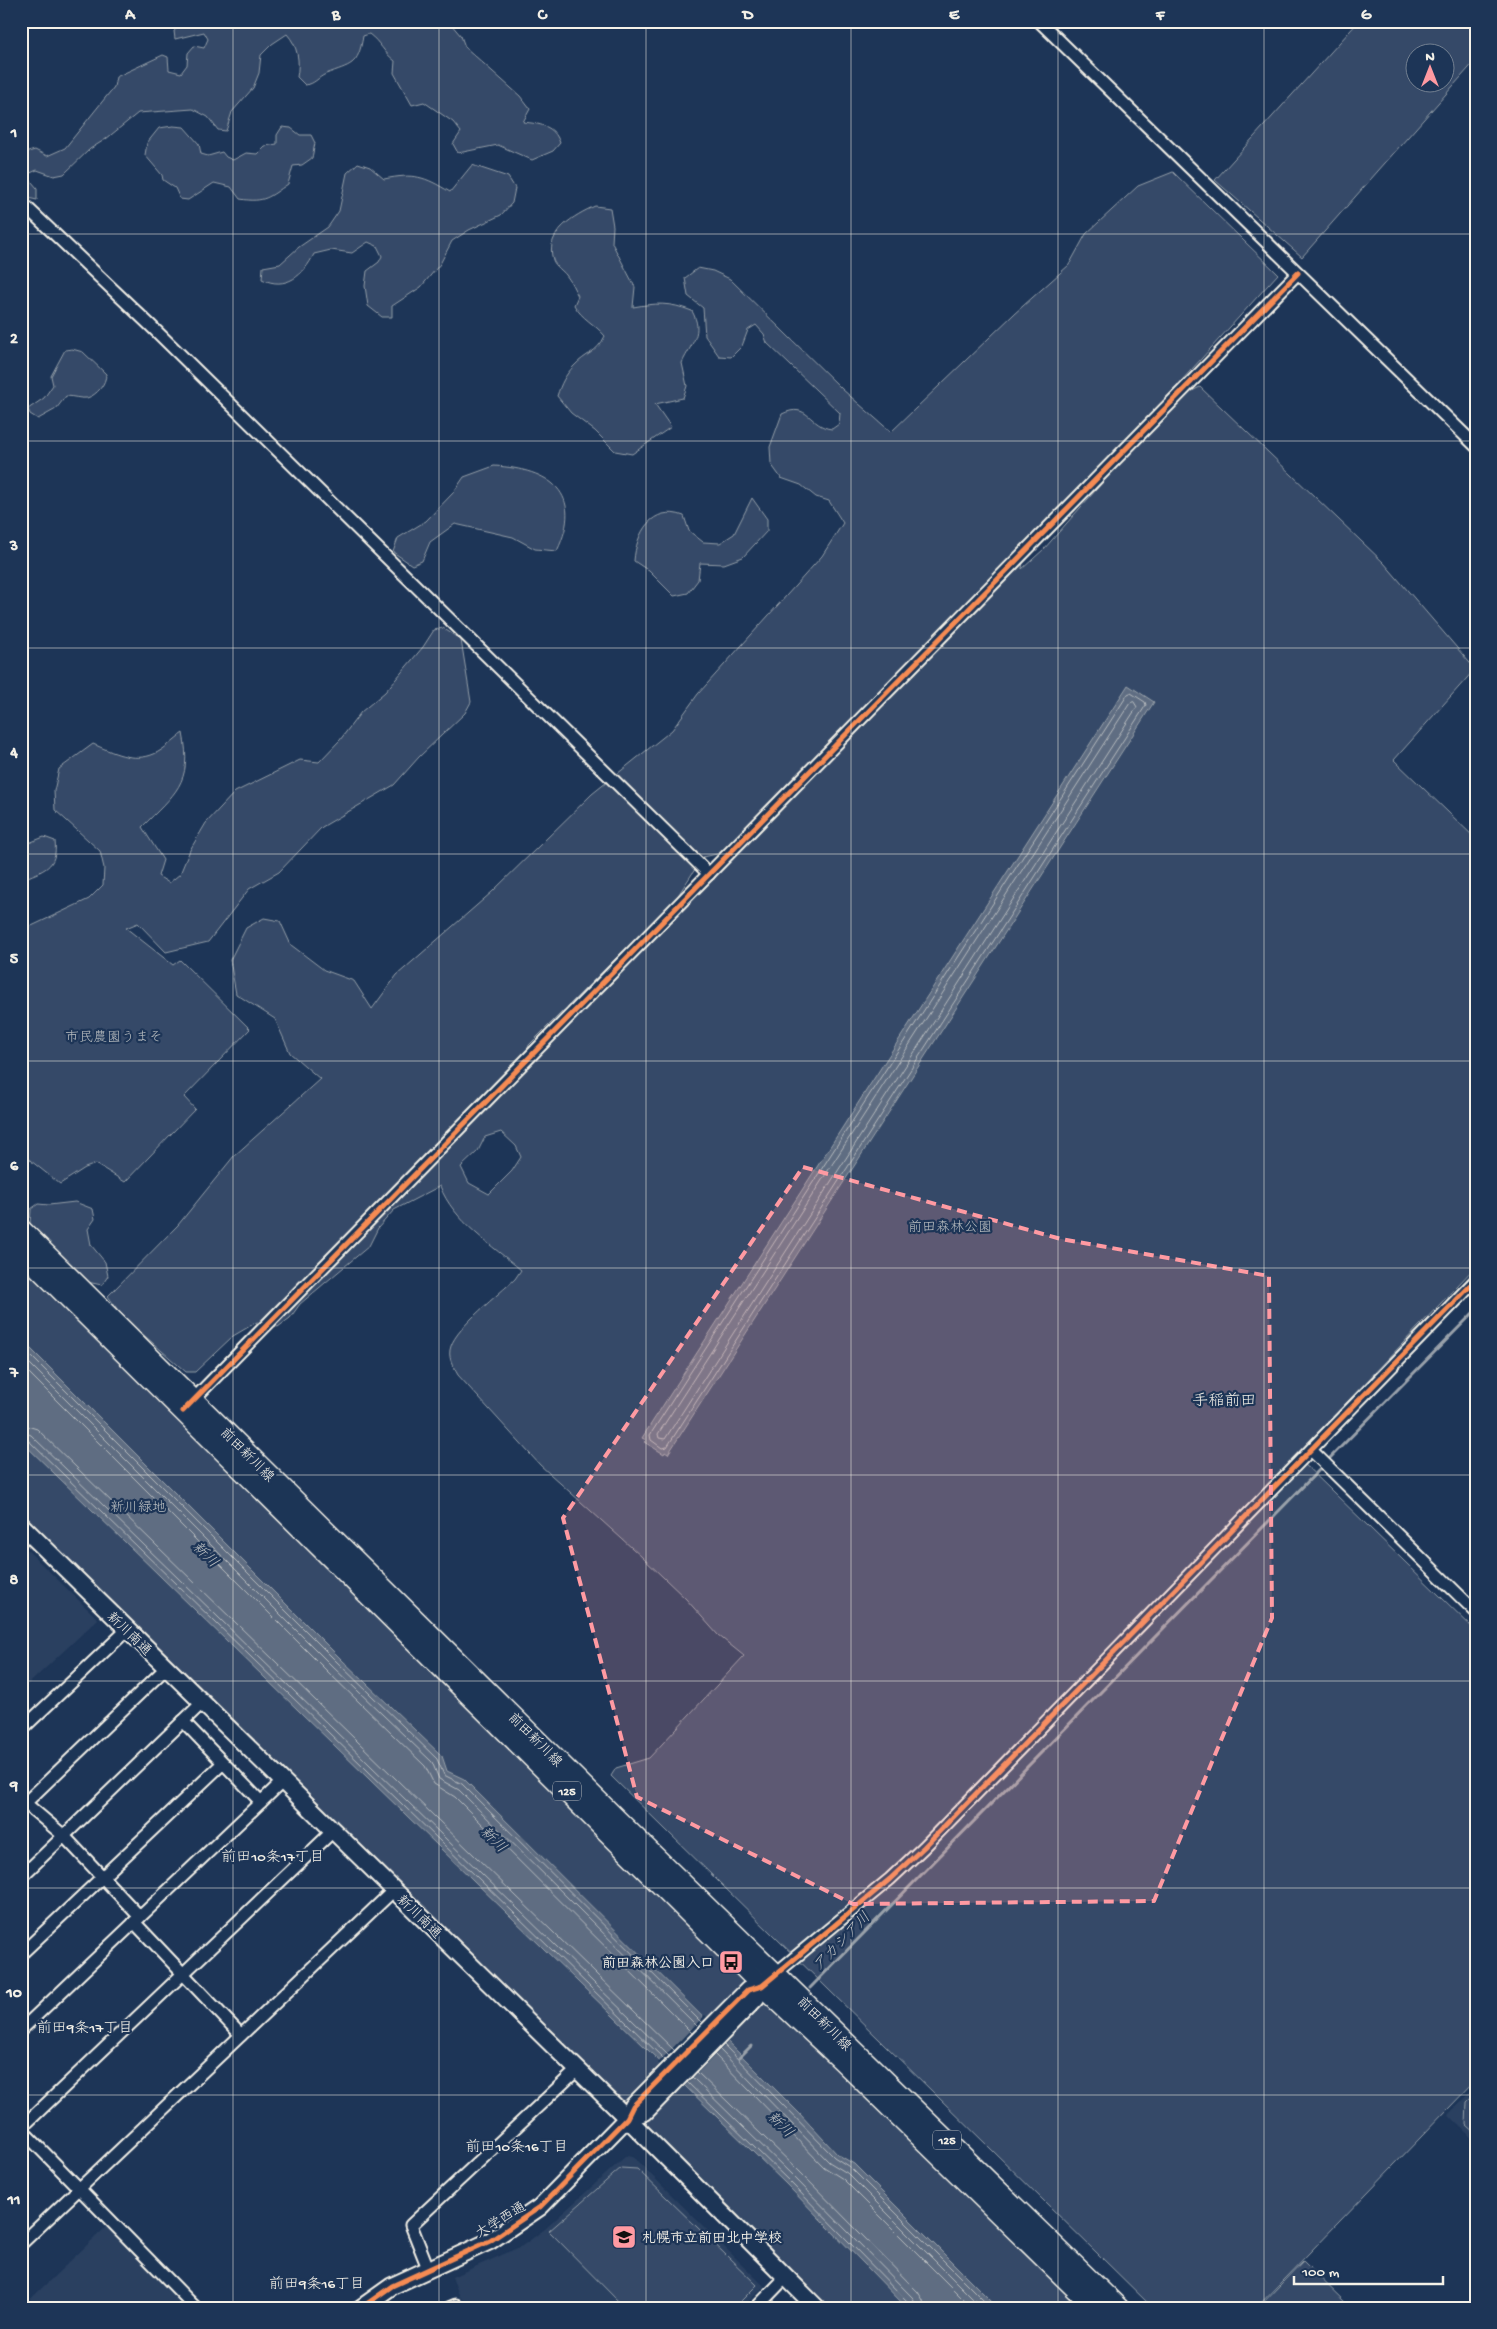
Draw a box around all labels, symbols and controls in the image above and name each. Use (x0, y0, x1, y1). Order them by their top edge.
text: A (124, 7, 136, 26)
text: B (331, 7, 341, 26)
text: C (537, 7, 548, 26)
text: D (741, 7, 754, 26)
text: E (949, 7, 960, 26)
text: F (1155, 7, 1166, 26)
text: G (1361, 7, 1372, 26)
north arrow (1404, 42, 1454, 92)
text: N (1425, 49, 1435, 66)
text: 1 (10, 125, 17, 144)
text: 2 (10, 331, 18, 350)
text: 3 (9, 538, 18, 557)
text: 4 (9, 745, 18, 764)
text: 5 (10, 951, 19, 970)
park label: 市民農園うまそ (65, 1030, 163, 1047)
text: 6 (10, 1158, 19, 1177)
park label: 前田森林公園 (908, 1220, 992, 1237)
text: 7 (9, 1365, 19, 1384)
district label: 手稲前田 (1192, 1392, 1256, 1412)
street label: 前田新川線 (215, 1425, 277, 1487)
park label: 新川緑地 (110, 1500, 166, 1517)
water label: 新川 (188, 1538, 222, 1572)
text: 8 (10, 1572, 19, 1591)
street label: 新川南通 (102, 1609, 154, 1660)
street label: 前田新川線 (503, 1710, 565, 1772)
text: 9 (9, 1778, 18, 1797)
road number: 125 (553, 1782, 581, 1800)
water label: 新川 (476, 1823, 510, 1857)
district label: 前田10条17丁目 (221, 1848, 325, 1867)
street label: 新川南通 (392, 1892, 444, 1943)
water label: アカシア川 (810, 1909, 875, 1976)
bus stop icon: 前田森林公園入口 (718, 1949, 744, 1975)
place label: 前田森林公園入口 (602, 1955, 714, 1973)
text: 10 (5, 1985, 22, 2004)
street label: 前田新川線 (792, 1994, 854, 2056)
district label: 前田9条17丁目 (37, 2019, 133, 2038)
water label: 新川 (763, 2108, 797, 2142)
road number: 125 (933, 2130, 961, 2150)
district label: 前田10条16丁目 (465, 2138, 569, 2157)
text: 11 (7, 2192, 20, 2211)
street label: 大学西通 (473, 2199, 530, 2243)
school or university icon: 札幌市立前田北中学校 (611, 2224, 637, 2250)
place label: 札幌市立前田北中学校 (642, 2230, 782, 2248)
scale bar (1294, 2254, 1443, 2286)
text: 100 m (1301, 2264, 1340, 2282)
district label: 前田9条16丁目 (269, 2275, 365, 2294)

